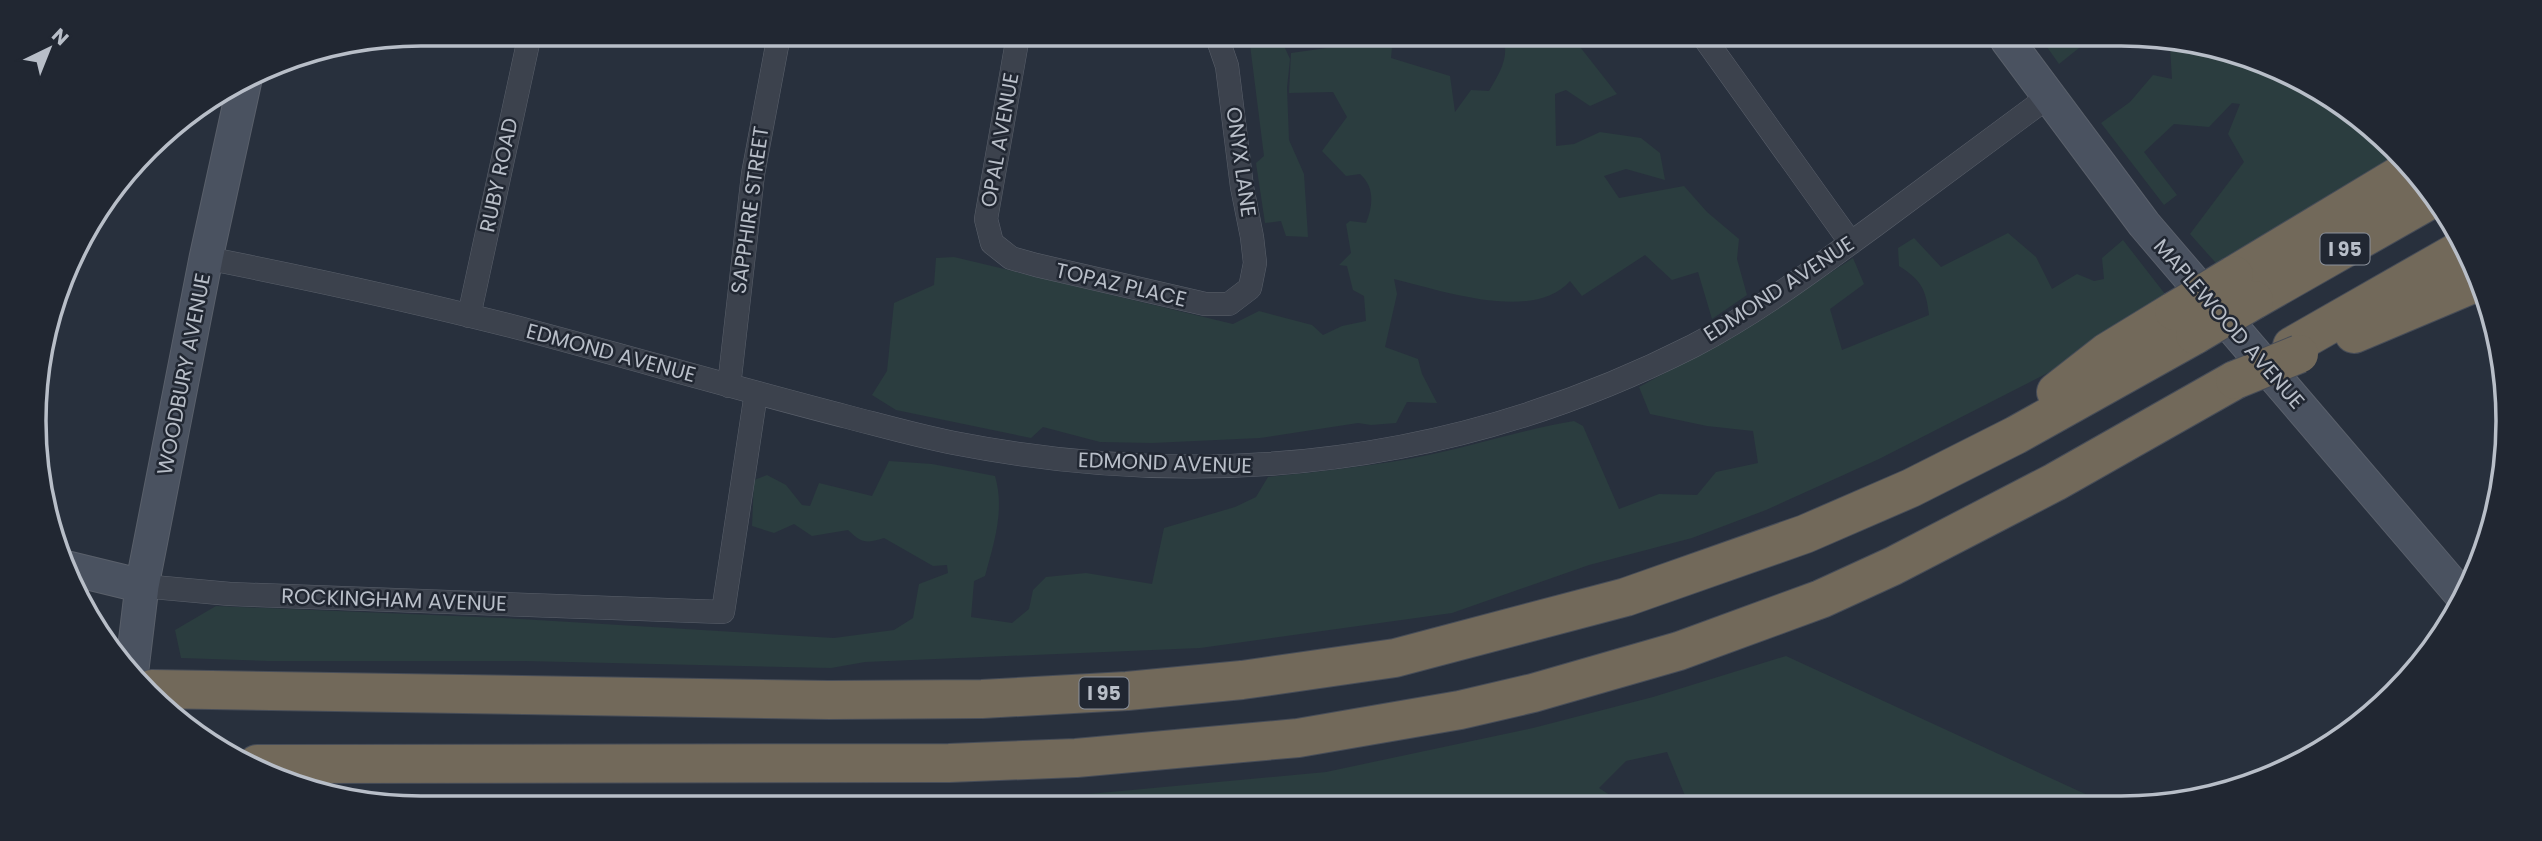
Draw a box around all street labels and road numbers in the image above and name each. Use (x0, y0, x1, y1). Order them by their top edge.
street label: OPAL AVENUE (973, 70, 1026, 210)
street label: ONYX LANE (1219, 105, 1264, 219)
street label: RUBY ROAD (472, 115, 525, 235)
street label: SAPPHIRE STREET (723, 124, 776, 296)
street label: EDMOND AVENUE (1698, 229, 1860, 348)
street label: MAPLEWOOD AVENUE (2147, 232, 2312, 415)
road number: I 95 (2320, 233, 2370, 264)
street label: TOPAZ PLACE (1053, 255, 1189, 314)
street label: WOODBURY AVENUE (150, 271, 217, 477)
street label: EDMOND AVENUE (523, 316, 699, 389)
street label: EDMOND AVENUE (1077, 445, 1253, 480)
street label: ROCKINGHAM AVENUE (281, 581, 507, 618)
road number: I 95 (1080, 678, 1128, 708)

